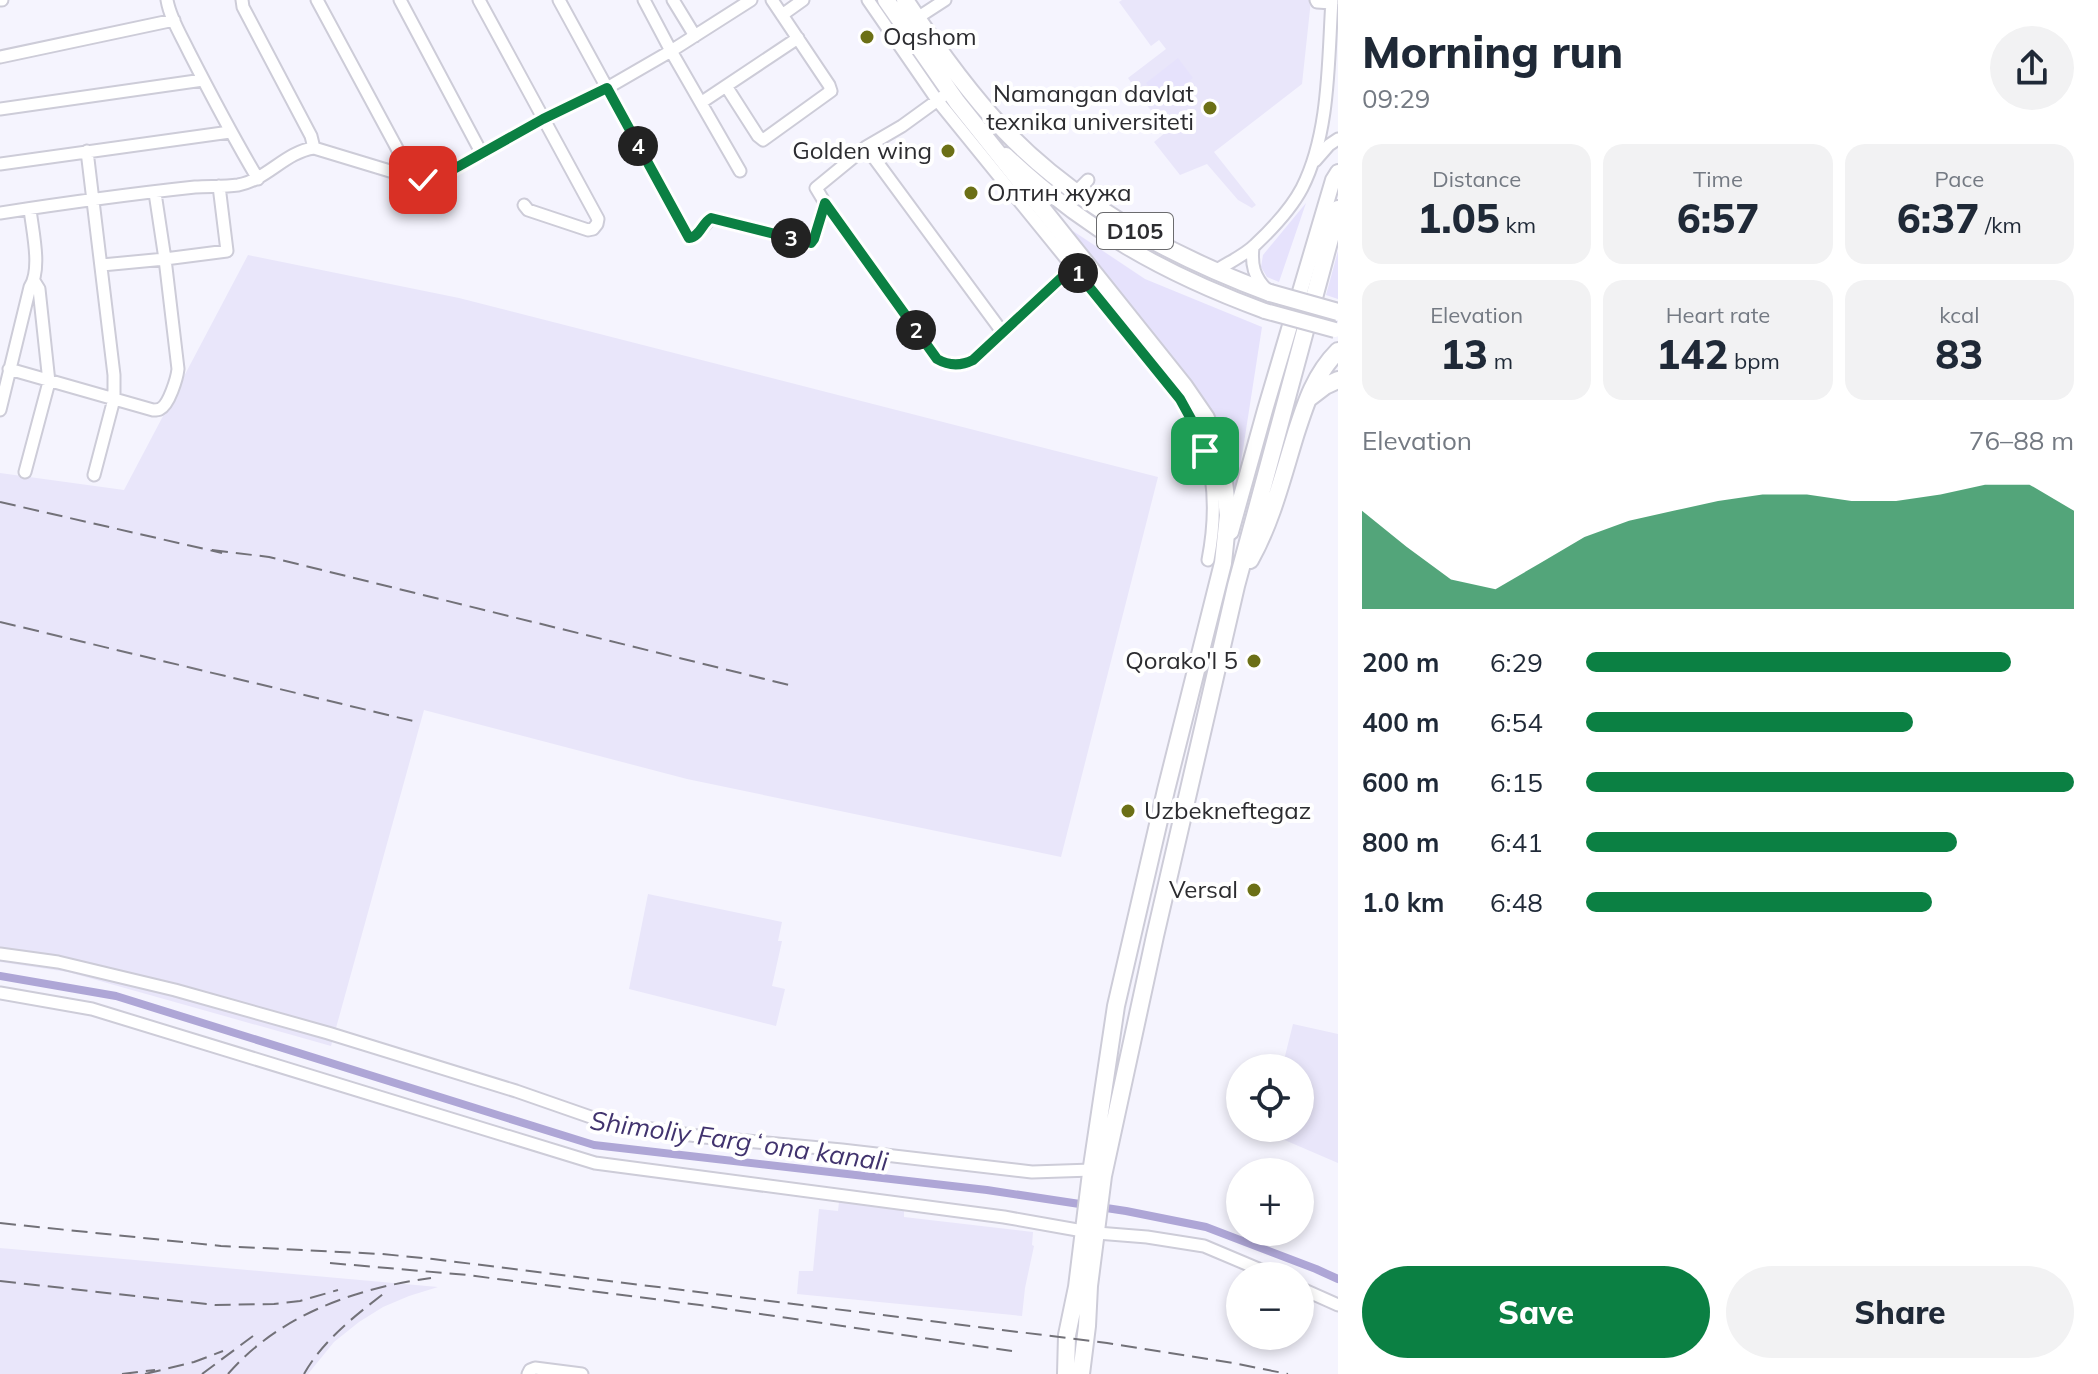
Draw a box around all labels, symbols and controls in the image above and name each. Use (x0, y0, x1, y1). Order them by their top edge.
place label: Oqshom (883, 21, 977, 51)
text: Morning run (1362, 24, 1623, 79)
button: share (1990, 26, 2074, 110)
marker: Oqshom (858, 28, 876, 46)
place label: Namangan davlat texnika universiteti (986, 78, 1194, 136)
text: 09:29 (1362, 82, 1430, 115)
marker: Namangan davlat texnika universiteti (1201, 99, 1219, 117)
pin: 4 (618, 126, 658, 166)
text: 4 (631, 132, 645, 160)
place label: Golden wing (792, 135, 932, 165)
marker: Golden wing (939, 142, 957, 160)
pin (389, 146, 457, 214)
icon: check (401, 158, 445, 202)
text: Distance (1432, 165, 1521, 193)
text: Time (1693, 165, 1743, 193)
text: Pace (1935, 165, 1984, 193)
place label: Олтин жужа (987, 177, 1132, 207)
marker: Олтин жужа (962, 184, 980, 202)
text: 1.05 (1417, 193, 1500, 243)
text: 6:57 (1677, 193, 1759, 243)
text: 6:37 (1897, 193, 1979, 243)
text: km (1500, 211, 1536, 239)
text: /km (1979, 211, 2022, 239)
road number: D105 (1097, 213, 1173, 249)
pin: 3 (771, 218, 811, 258)
text: 3 (784, 224, 798, 252)
pin: 1 (1058, 253, 1098, 293)
text: 1 (1071, 259, 1085, 287)
text: Elevation (1430, 301, 1523, 329)
text: Heart rate (1666, 301, 1770, 329)
text: kcal (1939, 301, 1979, 329)
pin: 2 (896, 310, 936, 350)
text: 2 (909, 316, 923, 344)
text: 13 (1440, 329, 1488, 379)
text: 142 (1656, 329, 1728, 379)
text: 83 (1935, 329, 1983, 379)
text: m (1488, 347, 1513, 375)
text: bpm (1728, 347, 1780, 375)
pin (1171, 417, 1239, 485)
text: Elevation (1362, 424, 1472, 457)
text: 76–88 m (1969, 424, 2074, 457)
icon: arrive (1183, 429, 1227, 473)
place label: Qorako'l 5 (1125, 645, 1238, 675)
text: 200 m (1362, 646, 1439, 679)
text: 6:29 (1490, 646, 1543, 679)
marker: Qorako'l 5 (1245, 652, 1263, 670)
text: 400 m (1362, 706, 1439, 739)
text: 6:54 (1490, 706, 1543, 739)
text: 600 m (1362, 766, 1439, 799)
text: 6:15 (1490, 766, 1543, 799)
place label: Uzbekneftegaz (1144, 795, 1311, 825)
marker: Uzbekneftegaz (1119, 802, 1137, 820)
text: 800 m (1362, 826, 1439, 859)
text: 6:41 (1490, 826, 1543, 859)
place label: Versal (1169, 874, 1238, 904)
marker: Versal (1245, 881, 1263, 899)
text: 1.0 km (1362, 886, 1445, 919)
text: 6:48 (1490, 886, 1543, 919)
map controls (1226, 1054, 1314, 1350)
button: locate (1226, 1054, 1314, 1142)
water label: Shimoliy Fargʻona kanali (588, 1103, 891, 1178)
button: + (1226, 1158, 1314, 1246)
button: − (1226, 1262, 1314, 1350)
button: Save (1362, 1266, 1710, 1358)
button: Share (1726, 1266, 2074, 1358)

